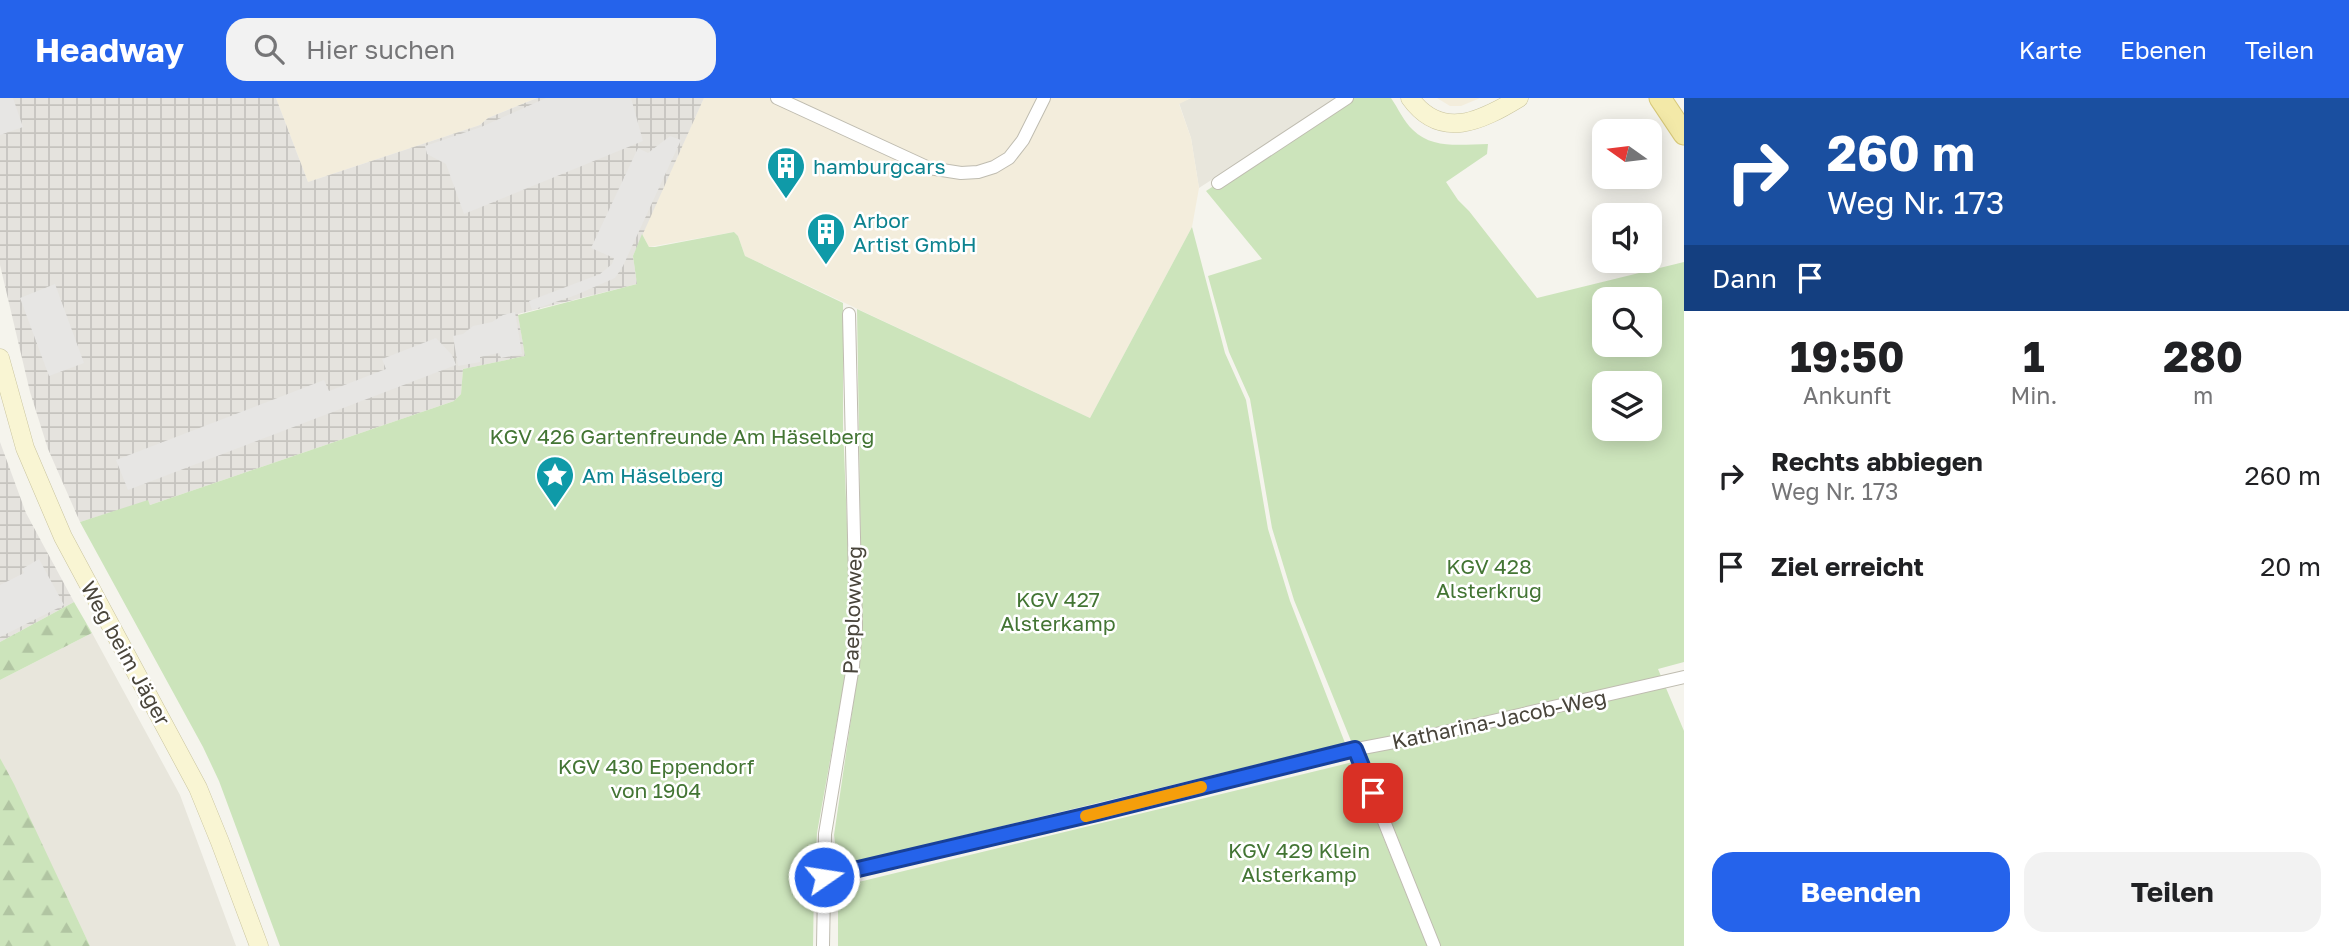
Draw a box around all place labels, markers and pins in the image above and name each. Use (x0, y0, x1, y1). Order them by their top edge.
building icon: hamburgcars (765, 145, 807, 200)
place label: hamburgcars (813, 153, 946, 179)
place label: Arbor Artist GmbH (853, 207, 977, 257)
building icon: Arbor Artist GmbH (805, 211, 847, 266)
place icon: Am Häselberg (534, 454, 576, 509)
place label: Am Häselberg (582, 462, 724, 488)
pin (1343, 763, 1403, 823)

